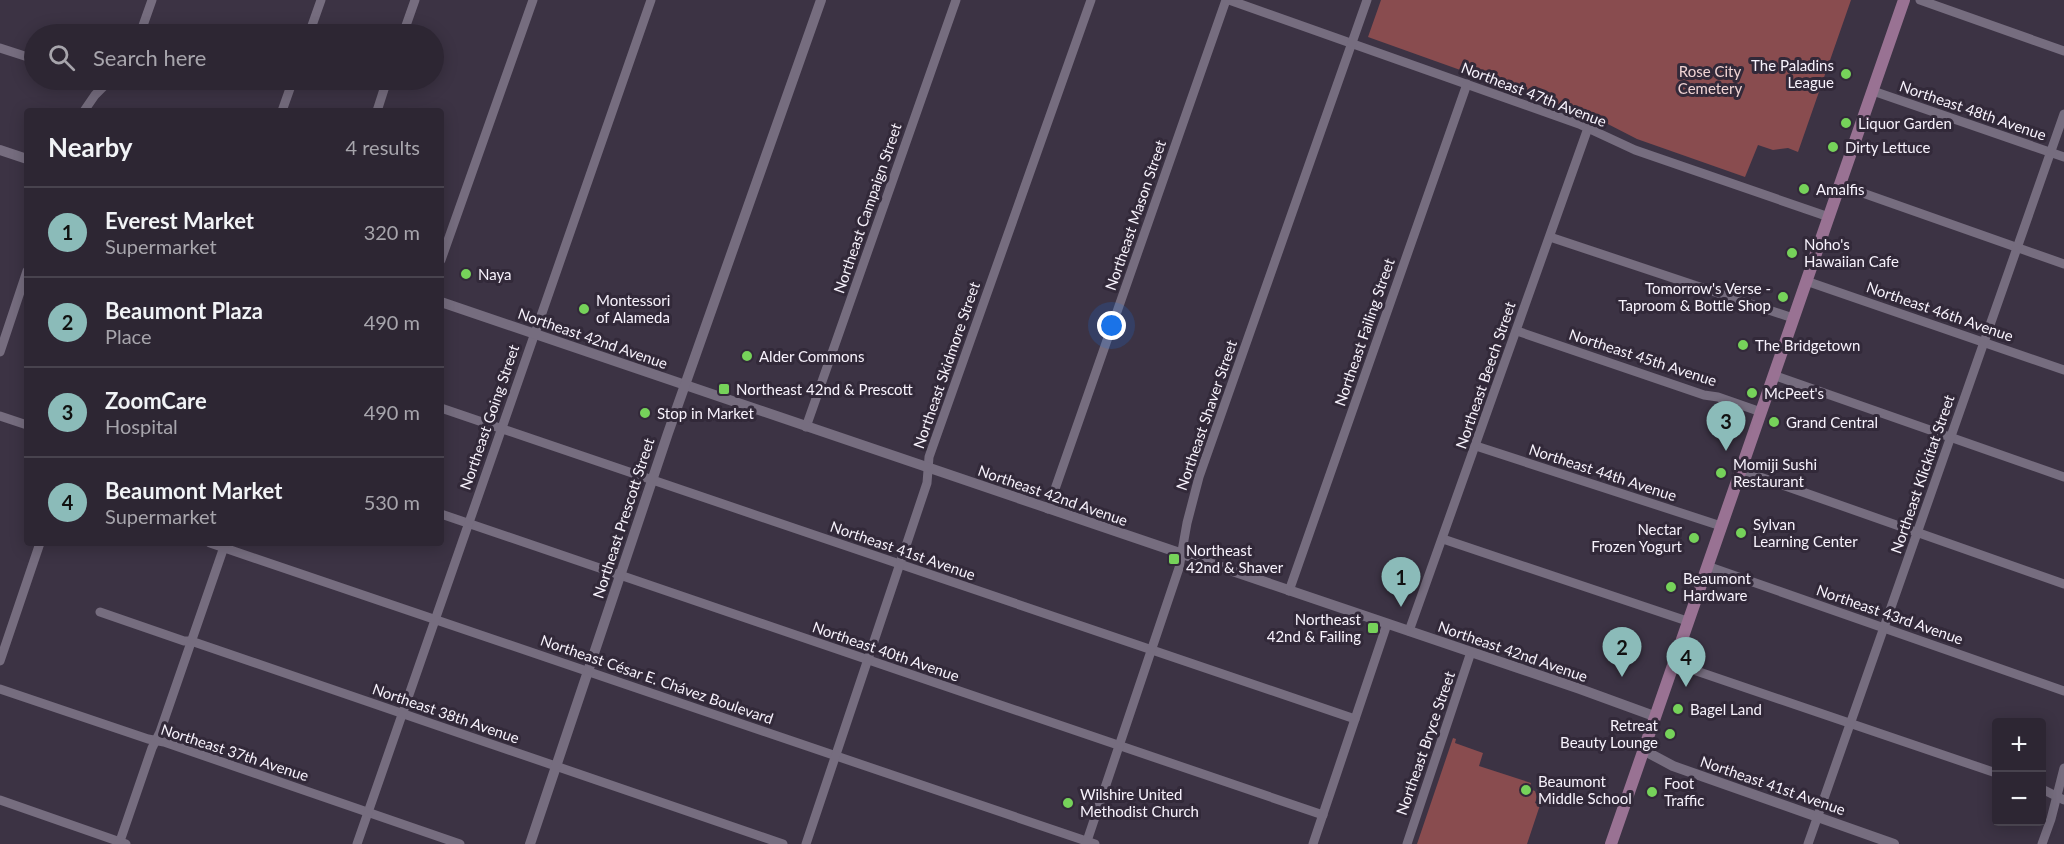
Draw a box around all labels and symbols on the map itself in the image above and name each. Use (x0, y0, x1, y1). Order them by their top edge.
place label: The Paladins League (1751, 56, 1834, 91)
street label: Northeast 47th Avenue (1459, 58, 1609, 130)
park label: Rose City Cemetery (1678, 62, 1742, 97)
marker: The Paladins League (1839, 67, 1853, 81)
street label: Northeast 48th Avenue (1897, 76, 2049, 144)
place label: Liquor Garden (1858, 114, 1952, 132)
marker: Liquor Garden (1839, 116, 1853, 130)
street label: Northeast Campaign Street (829, 120, 905, 295)
street label: Northeast Mason Street (1101, 137, 1169, 293)
place label: Dirty Lettuce (1845, 138, 1931, 156)
marker: Dirty Lettuce (1826, 140, 1840, 154)
place label: Amalfis (1816, 180, 1865, 198)
marker: Amalfis (1797, 182, 1811, 196)
place label: Noho's Hawaiian Cafe (1804, 235, 1899, 270)
marker: Noho's Hawaiian Cafe (1785, 246, 1799, 260)
street label: Northeast Failing Street (1330, 255, 1398, 408)
place label: Naya (478, 265, 512, 283)
marker: Naya (459, 267, 473, 281)
street label: Northeast 46th Avenue (1864, 277, 2016, 345)
street label: Northeast Skidmore Street (909, 279, 983, 451)
place label: Tomorrow's Verse - Taproom & Bottle Shop (1618, 279, 1771, 314)
marker: Tomorrow's Verse - Taproom & Bottle Shop (1776, 290, 1790, 304)
place label: Montessori of Alameda (596, 291, 670, 326)
street label: Northeast Beech Street (1451, 299, 1519, 451)
marker: Montessori of Alameda (577, 302, 591, 316)
street label: Northeast 42nd Avenue (516, 304, 670, 372)
your location (1097, 311, 1126, 340)
street label: Northeast 45th Avenue (1567, 325, 1719, 389)
place label: The Bridgetown (1755, 336, 1860, 354)
street label: Northeast Shaver Street (1172, 337, 1240, 492)
marker: The Bridgetown (1736, 338, 1750, 352)
street label: Northeast Going Street (456, 341, 523, 492)
place label: Alder Commons (759, 347, 864, 365)
marker: Alder Commons (740, 349, 754, 363)
place label: Northeast 42nd & Prescott (736, 380, 913, 398)
marker: Northeast 42nd & Prescott (717, 382, 731, 396)
place label: McPeet's (1764, 384, 1824, 402)
marker: McPeet's (1745, 386, 1759, 400)
street label: Northeast Klickitat Street (1886, 392, 1958, 556)
pin: 3 (1706, 402, 1746, 451)
place label: Stop in Market (657, 404, 754, 422)
marker: Stop in Market (638, 406, 652, 420)
place label: Grand Central (1786, 413, 1878, 431)
marker: Grand Central (1767, 415, 1781, 429)
street label: Northeast Prescott Street (589, 435, 658, 600)
street label: Northeast 44th Avenue (1527, 440, 1679, 504)
place label: Momiji Sushi Restaurant (1733, 455, 1817, 490)
street label: Northeast 42nd Avenue (976, 461, 1130, 529)
marker: Momiji Sushi Restaurant (1714, 466, 1728, 480)
place label: Sylvan Learning Center (1753, 515, 1858, 550)
street label: Northeast 41st Avenue (828, 517, 978, 583)
place label: Nectar Frozen Yogurt (1591, 520, 1683, 555)
marker: Sylvan Learning Center (1734, 526, 1748, 540)
marker: Nectar Frozen Yogurt (1687, 531, 1701, 545)
place label: Northeast 42nd & Shaver (1186, 541, 1284, 576)
marker: Northeast 42nd & Shaver (1167, 552, 1181, 566)
pin: 1 (1382, 558, 1420, 607)
place label: Beaumont Hardware (1683, 569, 1751, 604)
marker: Beaumont Hardware (1664, 580, 1678, 594)
street label: Northeast 43rd Avenue (1814, 580, 1966, 648)
place label: Northeast 42nd & Failing (1267, 610, 1362, 645)
street label: Northeast 40th Avenue (810, 617, 962, 685)
street label: Northeast 42nd Avenue (1436, 617, 1590, 685)
marker: Northeast 42nd & Failing (1366, 621, 1380, 635)
pin: 2 (1602, 628, 1642, 677)
street label: Northeast César E. Chávez Boulevard (538, 631, 776, 727)
pin: 4 (1666, 638, 1706, 687)
street label: Northeast Bryce Street (1392, 668, 1458, 817)
street label: Northeast 38th Avenue (370, 679, 522, 747)
place label: Bagel Land (1690, 700, 1762, 718)
marker: Bagel Land (1671, 702, 1685, 716)
place label: Retreat Beauty Lounge (1560, 716, 1659, 751)
street label: Northeast 37th Avenue (159, 720, 311, 784)
marker: Retreat Beauty Lounge (1663, 727, 1677, 741)
street label: Northeast 41st Avenue (1698, 752, 1848, 818)
place label: Beaumont Middle School (1538, 772, 1632, 807)
place label: Foot Traffic (1664, 774, 1704, 809)
marker: Beaumont Middle School (1519, 783, 1533, 797)
place label: Wilshire United Methodist Church (1080, 785, 1199, 820)
marker: Foot Traffic (1645, 785, 1659, 799)
marker: Wilshire United Methodist Church (1061, 796, 1075, 810)

